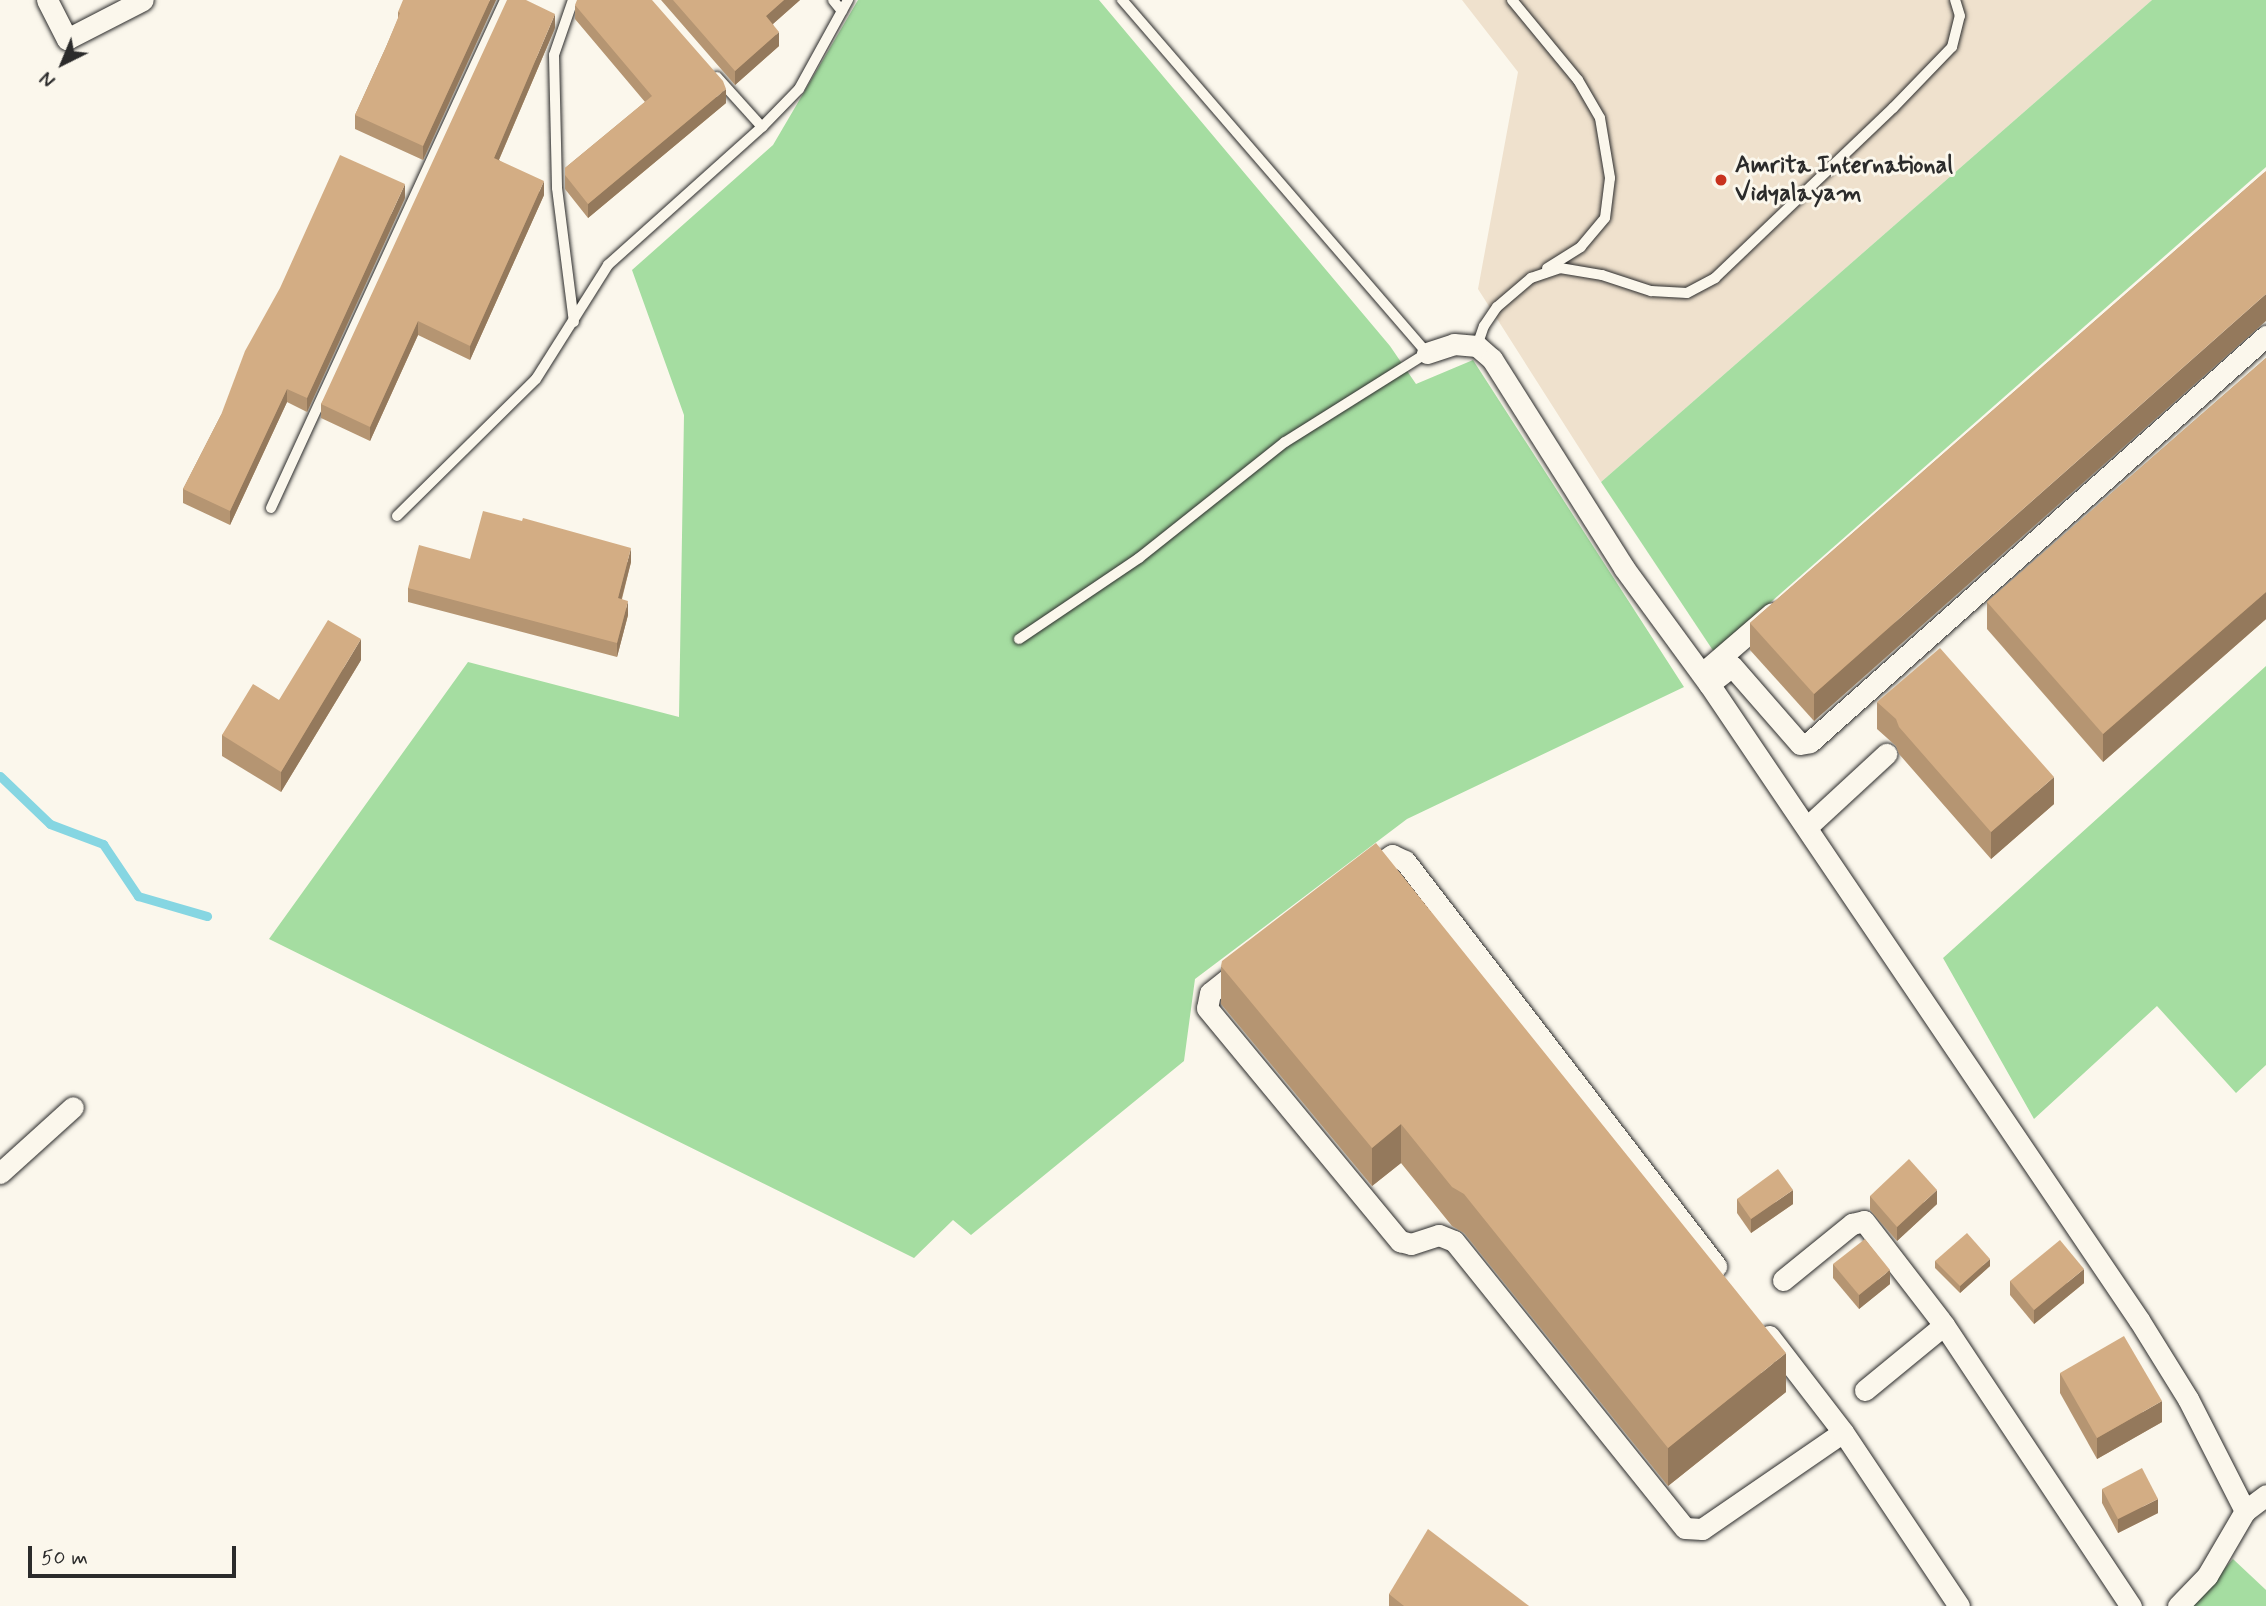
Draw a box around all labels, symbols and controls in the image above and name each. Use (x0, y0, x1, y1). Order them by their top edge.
north arrow (28, 28, 98, 98)
text: N (35, 65, 61, 92)
place label: Amrita International Vidyalayam (1735, 152, 1953, 208)
marker: Amrita International Vidyalayam (1713, 172, 1729, 188)
scale bar (32, 1532, 240, 1576)
text: 50 m (41, 1544, 88, 1572)

